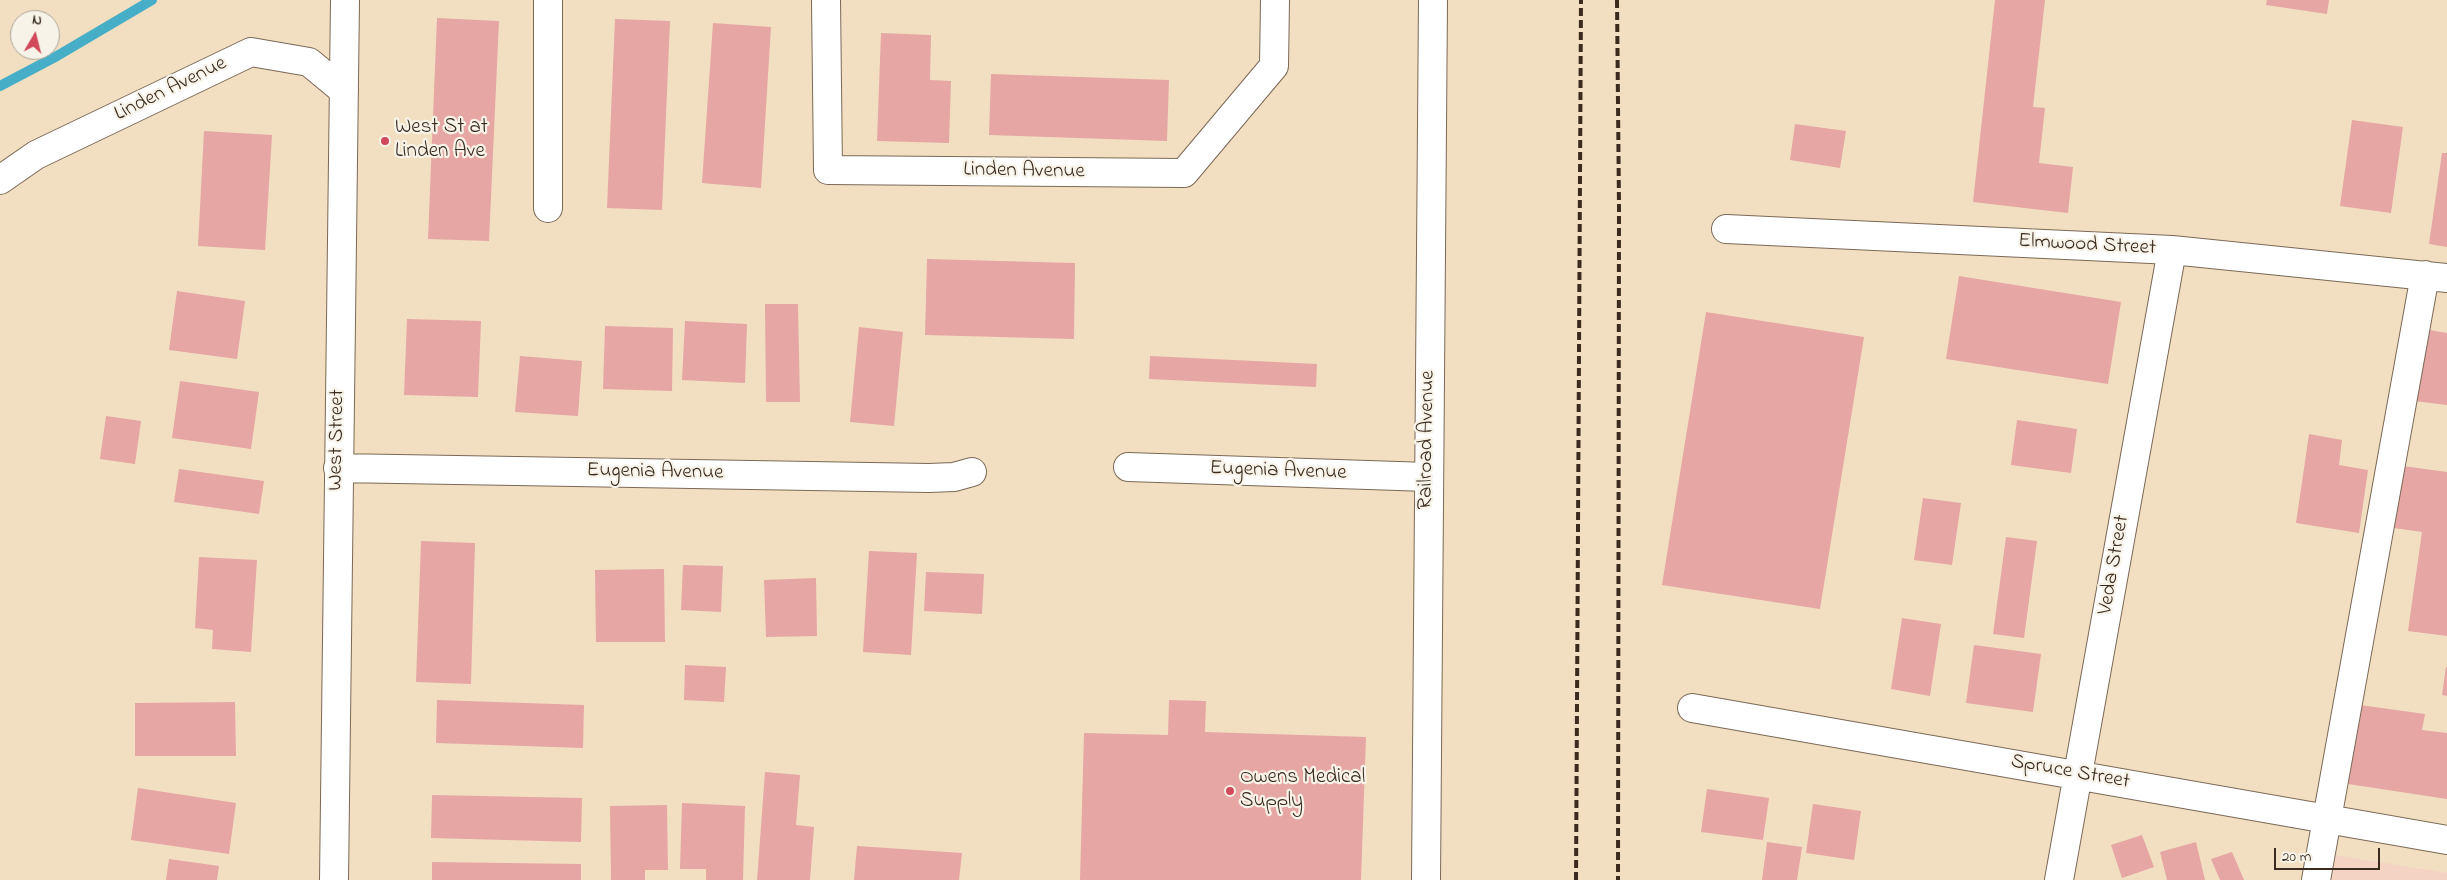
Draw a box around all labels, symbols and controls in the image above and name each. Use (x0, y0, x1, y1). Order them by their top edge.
north arrow (10, 10, 60, 60)
text: N (31, 10, 43, 32)
street label: Linden Avenue (111, 52, 231, 128)
place label: West St at Linden Ave (395, 116, 488, 166)
marker: West St at Linden Ave (379, 135, 391, 147)
street label: Linden Avenue (963, 158, 1085, 186)
street label: Elmwood Street (2017, 230, 2157, 262)
street label: Railroad Avenue (1414, 370, 1442, 510)
street label: West Street (325, 389, 351, 491)
street label: Eugenia Avenue (1209, 457, 1347, 487)
street label: Eugenia Avenue (586, 459, 724, 487)
street label: Veda Street (2094, 513, 2136, 617)
street label: Spruce Street (2009, 750, 2131, 796)
place label: Owens Medical Supply (1240, 766, 1365, 816)
marker: Owens Medical Supply (1224, 785, 1236, 797)
scale bar (2277, 838, 2383, 870)
text: 20 m (2282, 846, 2311, 868)

